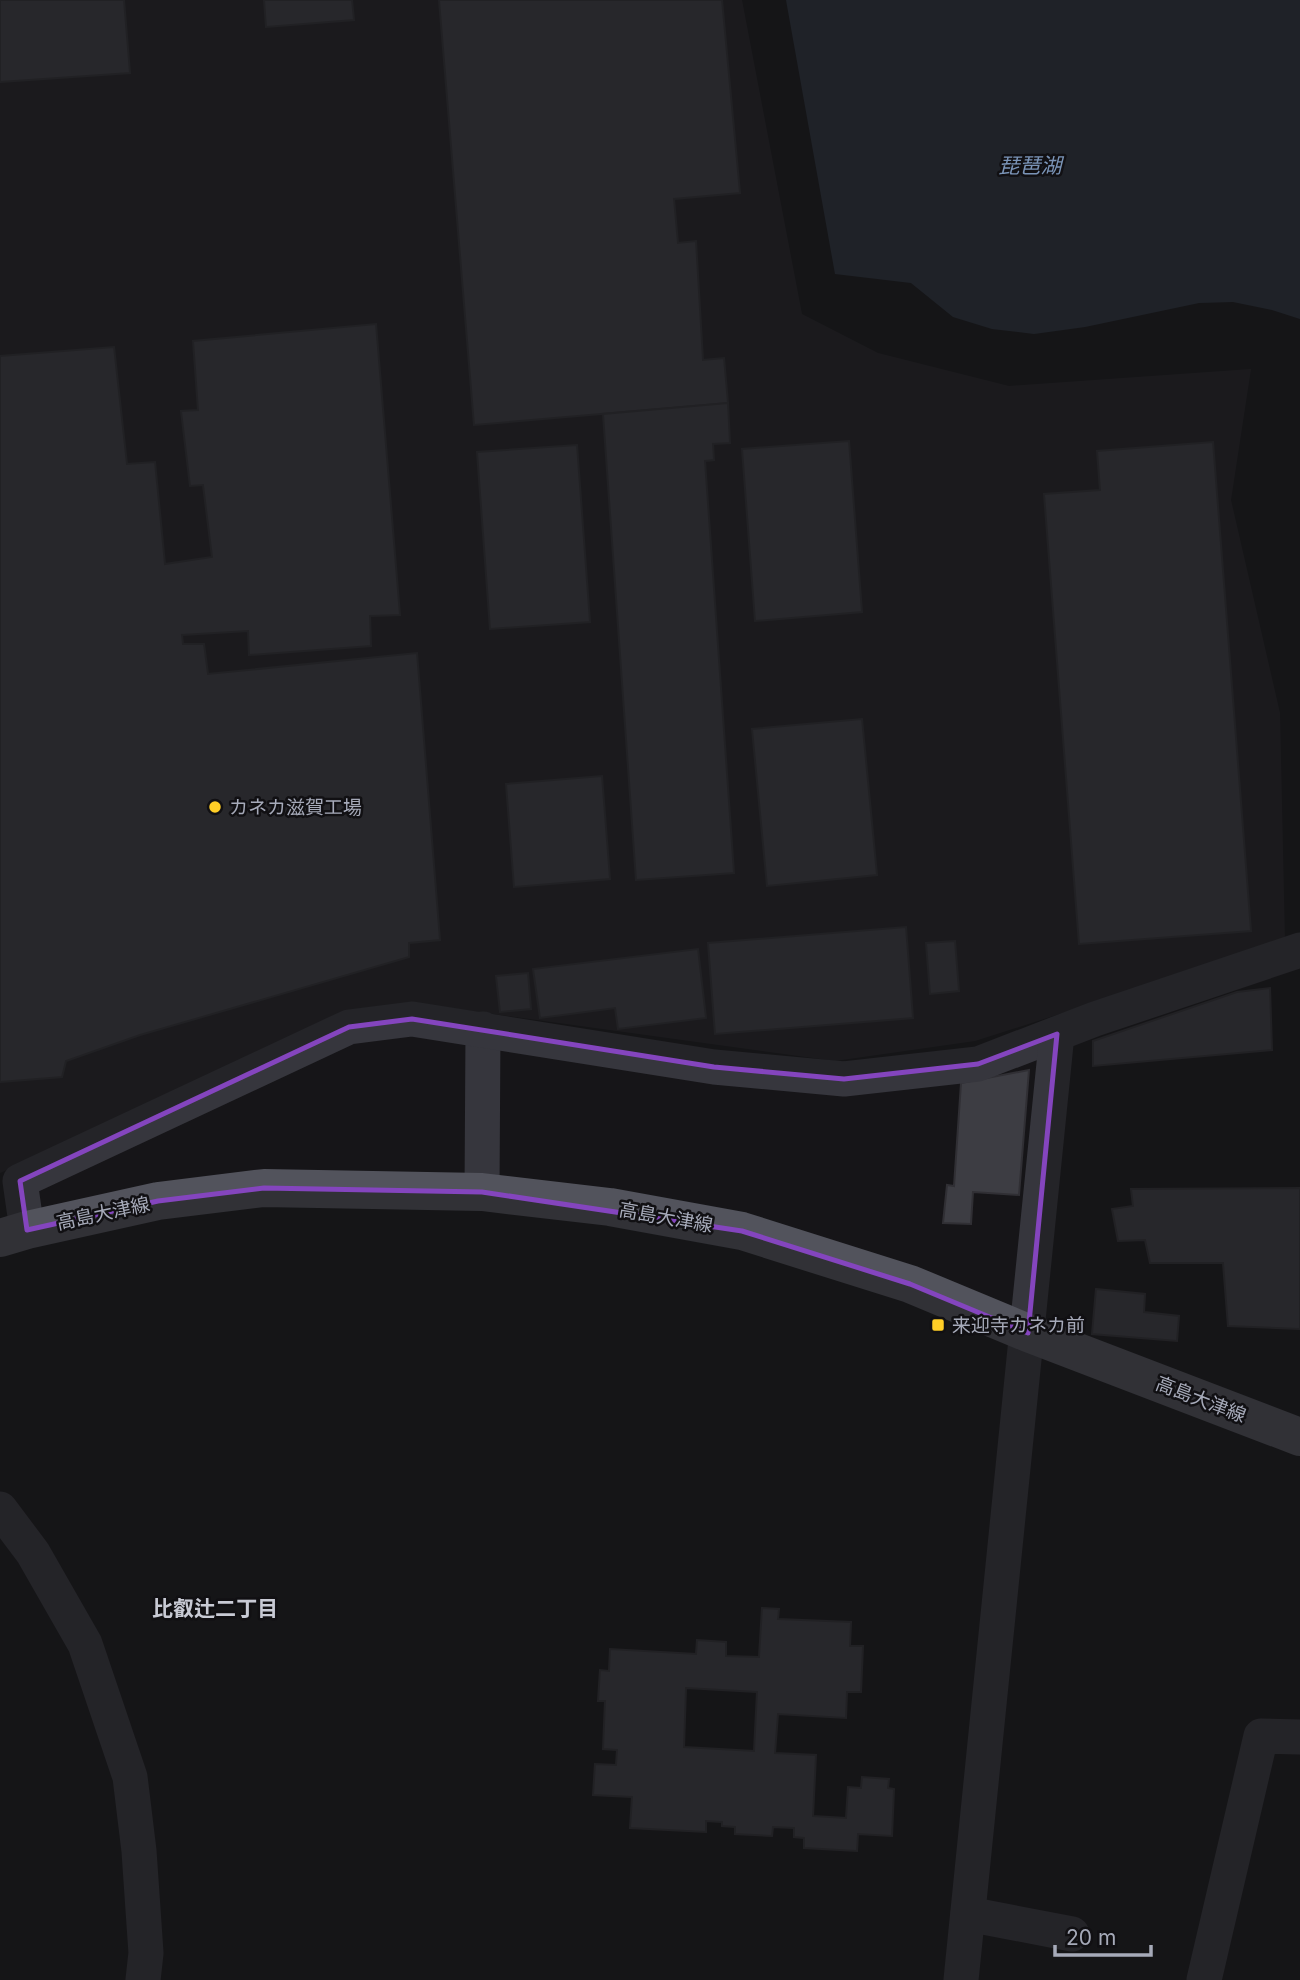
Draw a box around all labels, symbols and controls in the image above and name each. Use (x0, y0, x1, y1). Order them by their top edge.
water label: 琵琶湖 (999, 153, 1064, 178)
place label: カネカ滋賀工場 (229, 796, 362, 819)
marker: カネカ滋賀工場 (207, 799, 223, 815)
street label: 高島大津線 (54, 1192, 152, 1235)
street label: 高島大津線 (617, 1198, 715, 1237)
place label: 来迎寺カネカ前 (952, 1314, 1085, 1337)
marker: 来迎寺カネカ前 (930, 1317, 946, 1333)
street label: 高島大津線 (1152, 1372, 1249, 1427)
district label: 比叡辻二丁目 (152, 1596, 278, 1621)
scale bar (1055, 1913, 1151, 1957)
text: 20 m (1066, 1925, 1116, 1950)

